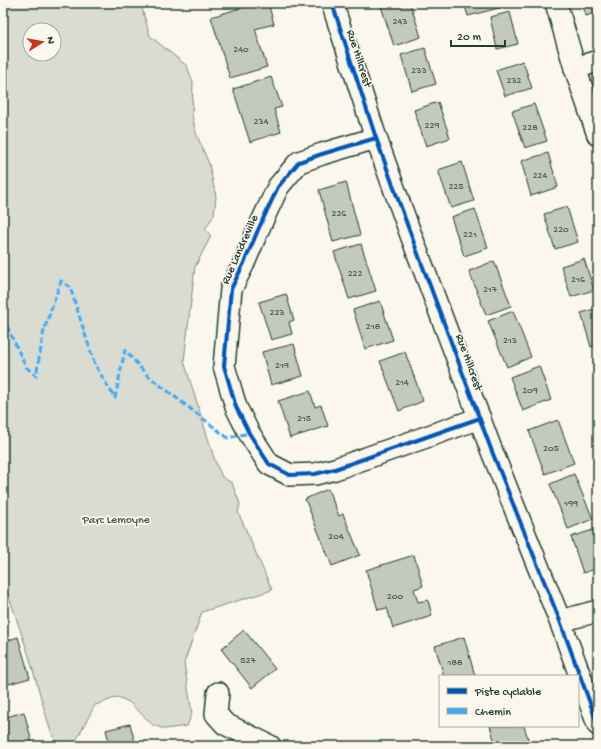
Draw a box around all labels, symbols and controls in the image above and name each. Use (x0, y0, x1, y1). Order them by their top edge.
house number: 243 (393, 16, 407, 28)
north arrow (22, 22, 62, 62)
scale bar (451, 22, 505, 48)
street label: Rue Hillcrest (342, 28, 374, 90)
text: 20 m (457, 31, 482, 45)
text: N (43, 36, 56, 45)
house number: 240 (233, 44, 249, 56)
house number: 233 (411, 65, 427, 77)
house number: 232 (507, 75, 522, 87)
house number: 234 (254, 116, 269, 128)
house number: 229 (425, 120, 439, 132)
house number: 228 (522, 122, 538, 134)
house number: 224 (533, 170, 548, 182)
house number: 225 (448, 181, 464, 193)
house number: 226 (332, 208, 347, 220)
street label: Rue Landreville (219, 212, 263, 287)
house number: 220 (553, 224, 569, 236)
house number: 221 (463, 229, 477, 241)
house number: 222 (348, 268, 362, 280)
house number: 216 (571, 274, 586, 286)
house number: 217 (483, 284, 498, 296)
house number: 223 (270, 307, 285, 319)
house number: 218 (366, 321, 381, 333)
street label: Rue Hillcrest (451, 332, 485, 394)
house number: 213 (503, 335, 517, 347)
house number: 219 (275, 360, 289, 372)
house number: 214 (395, 377, 409, 389)
house number: 209 (522, 385, 538, 397)
house number: 215 (297, 413, 311, 425)
house number: 205 (543, 443, 559, 455)
house number: 199 (563, 498, 578, 510)
park label: Parc Lemoyne (81, 514, 151, 528)
house number: 204 (328, 531, 344, 543)
house number: 200 (387, 591, 403, 603)
house number: 527 (240, 655, 256, 667)
house number: 188 (447, 657, 463, 669)
legend (439, 675, 579, 727)
text: Piste cyclable (474, 686, 542, 700)
text: Chemin (475, 706, 511, 720)

